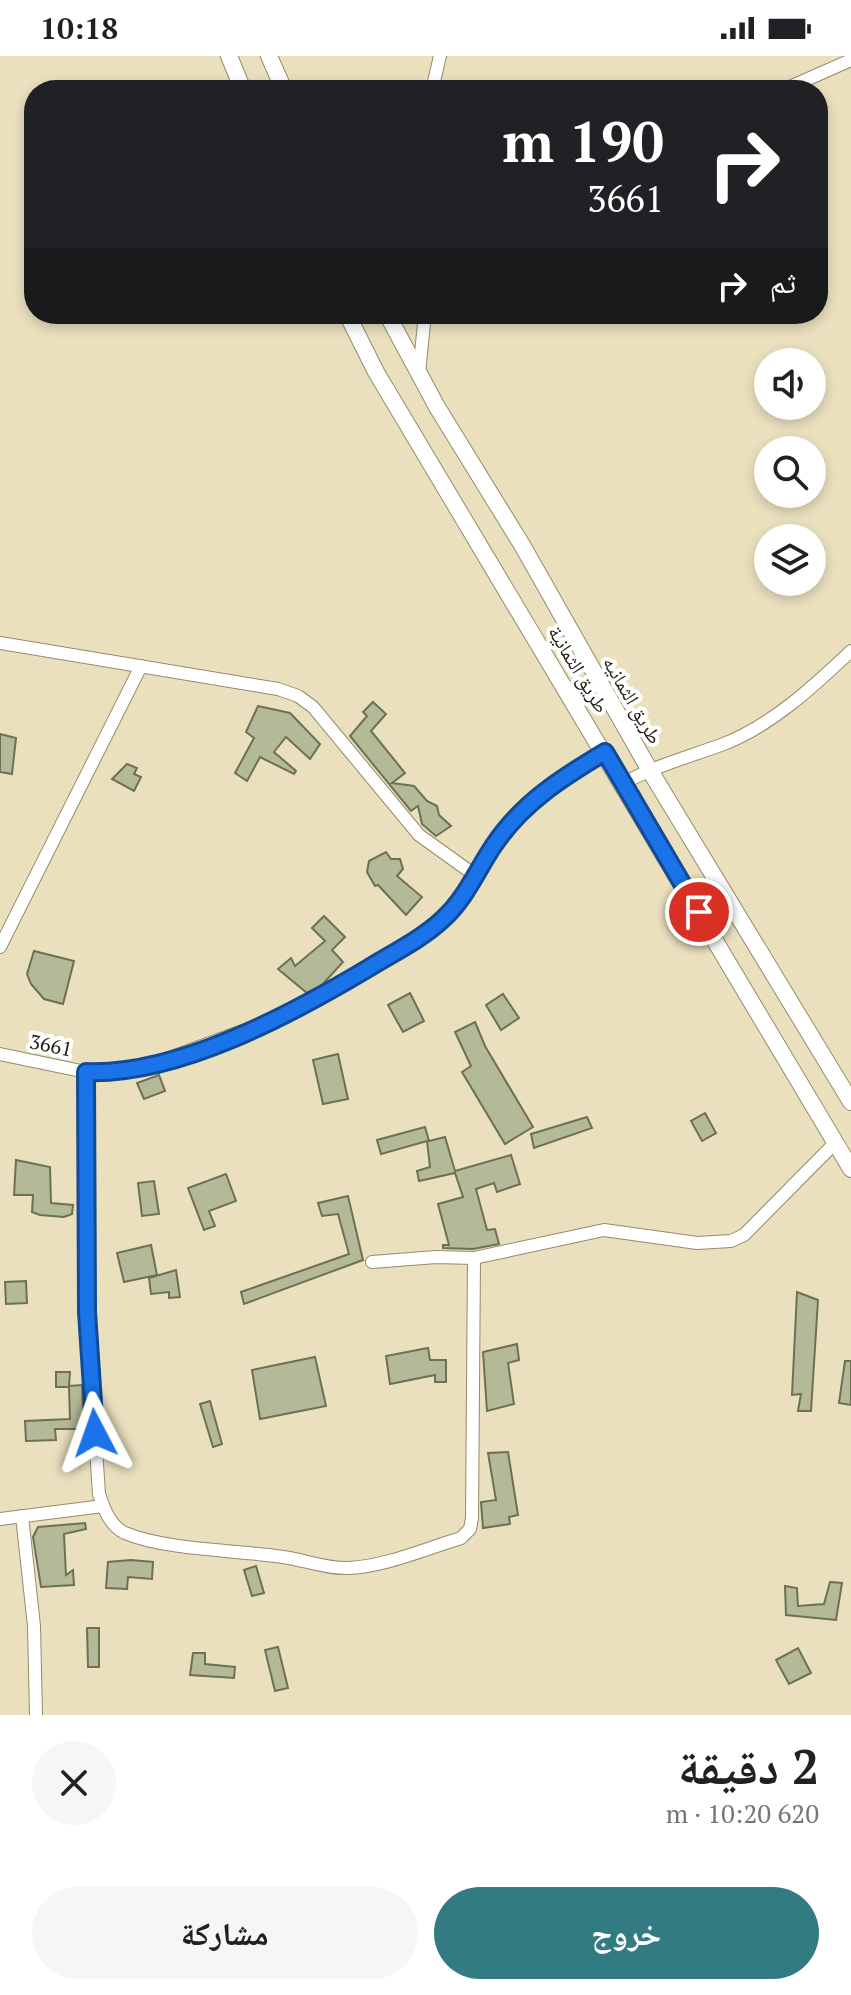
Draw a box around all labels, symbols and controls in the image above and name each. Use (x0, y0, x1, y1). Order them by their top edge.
text: 10:18 (40, 8, 118, 48)
text: 190 m (502, 104, 664, 178)
icon: right (692, 112, 796, 216)
text: 3661 (587, 175, 664, 222)
text: ثم (770, 262, 796, 302)
icon: right (710, 264, 754, 308)
map controls (754, 348, 826, 596)
button: sound (754, 348, 826, 420)
button: search (754, 436, 826, 508)
button: layers (754, 524, 826, 596)
street label: طريق الثمانية (542, 620, 616, 718)
street label: طريق الثمانيه (597, 651, 669, 749)
pin (665, 878, 733, 946)
icon: arrive (677, 890, 721, 934)
street label: 3661 (27, 1027, 75, 1063)
position arrow (53, 1391, 137, 1475)
text: 2 دقيقة (678, 1734, 819, 1798)
button: close (32, 1741, 116, 1825)
text: 620 m · 10:20 (666, 1796, 819, 1830)
button: مشاركة (32, 1887, 418, 1979)
button: خروج (434, 1887, 819, 1979)

